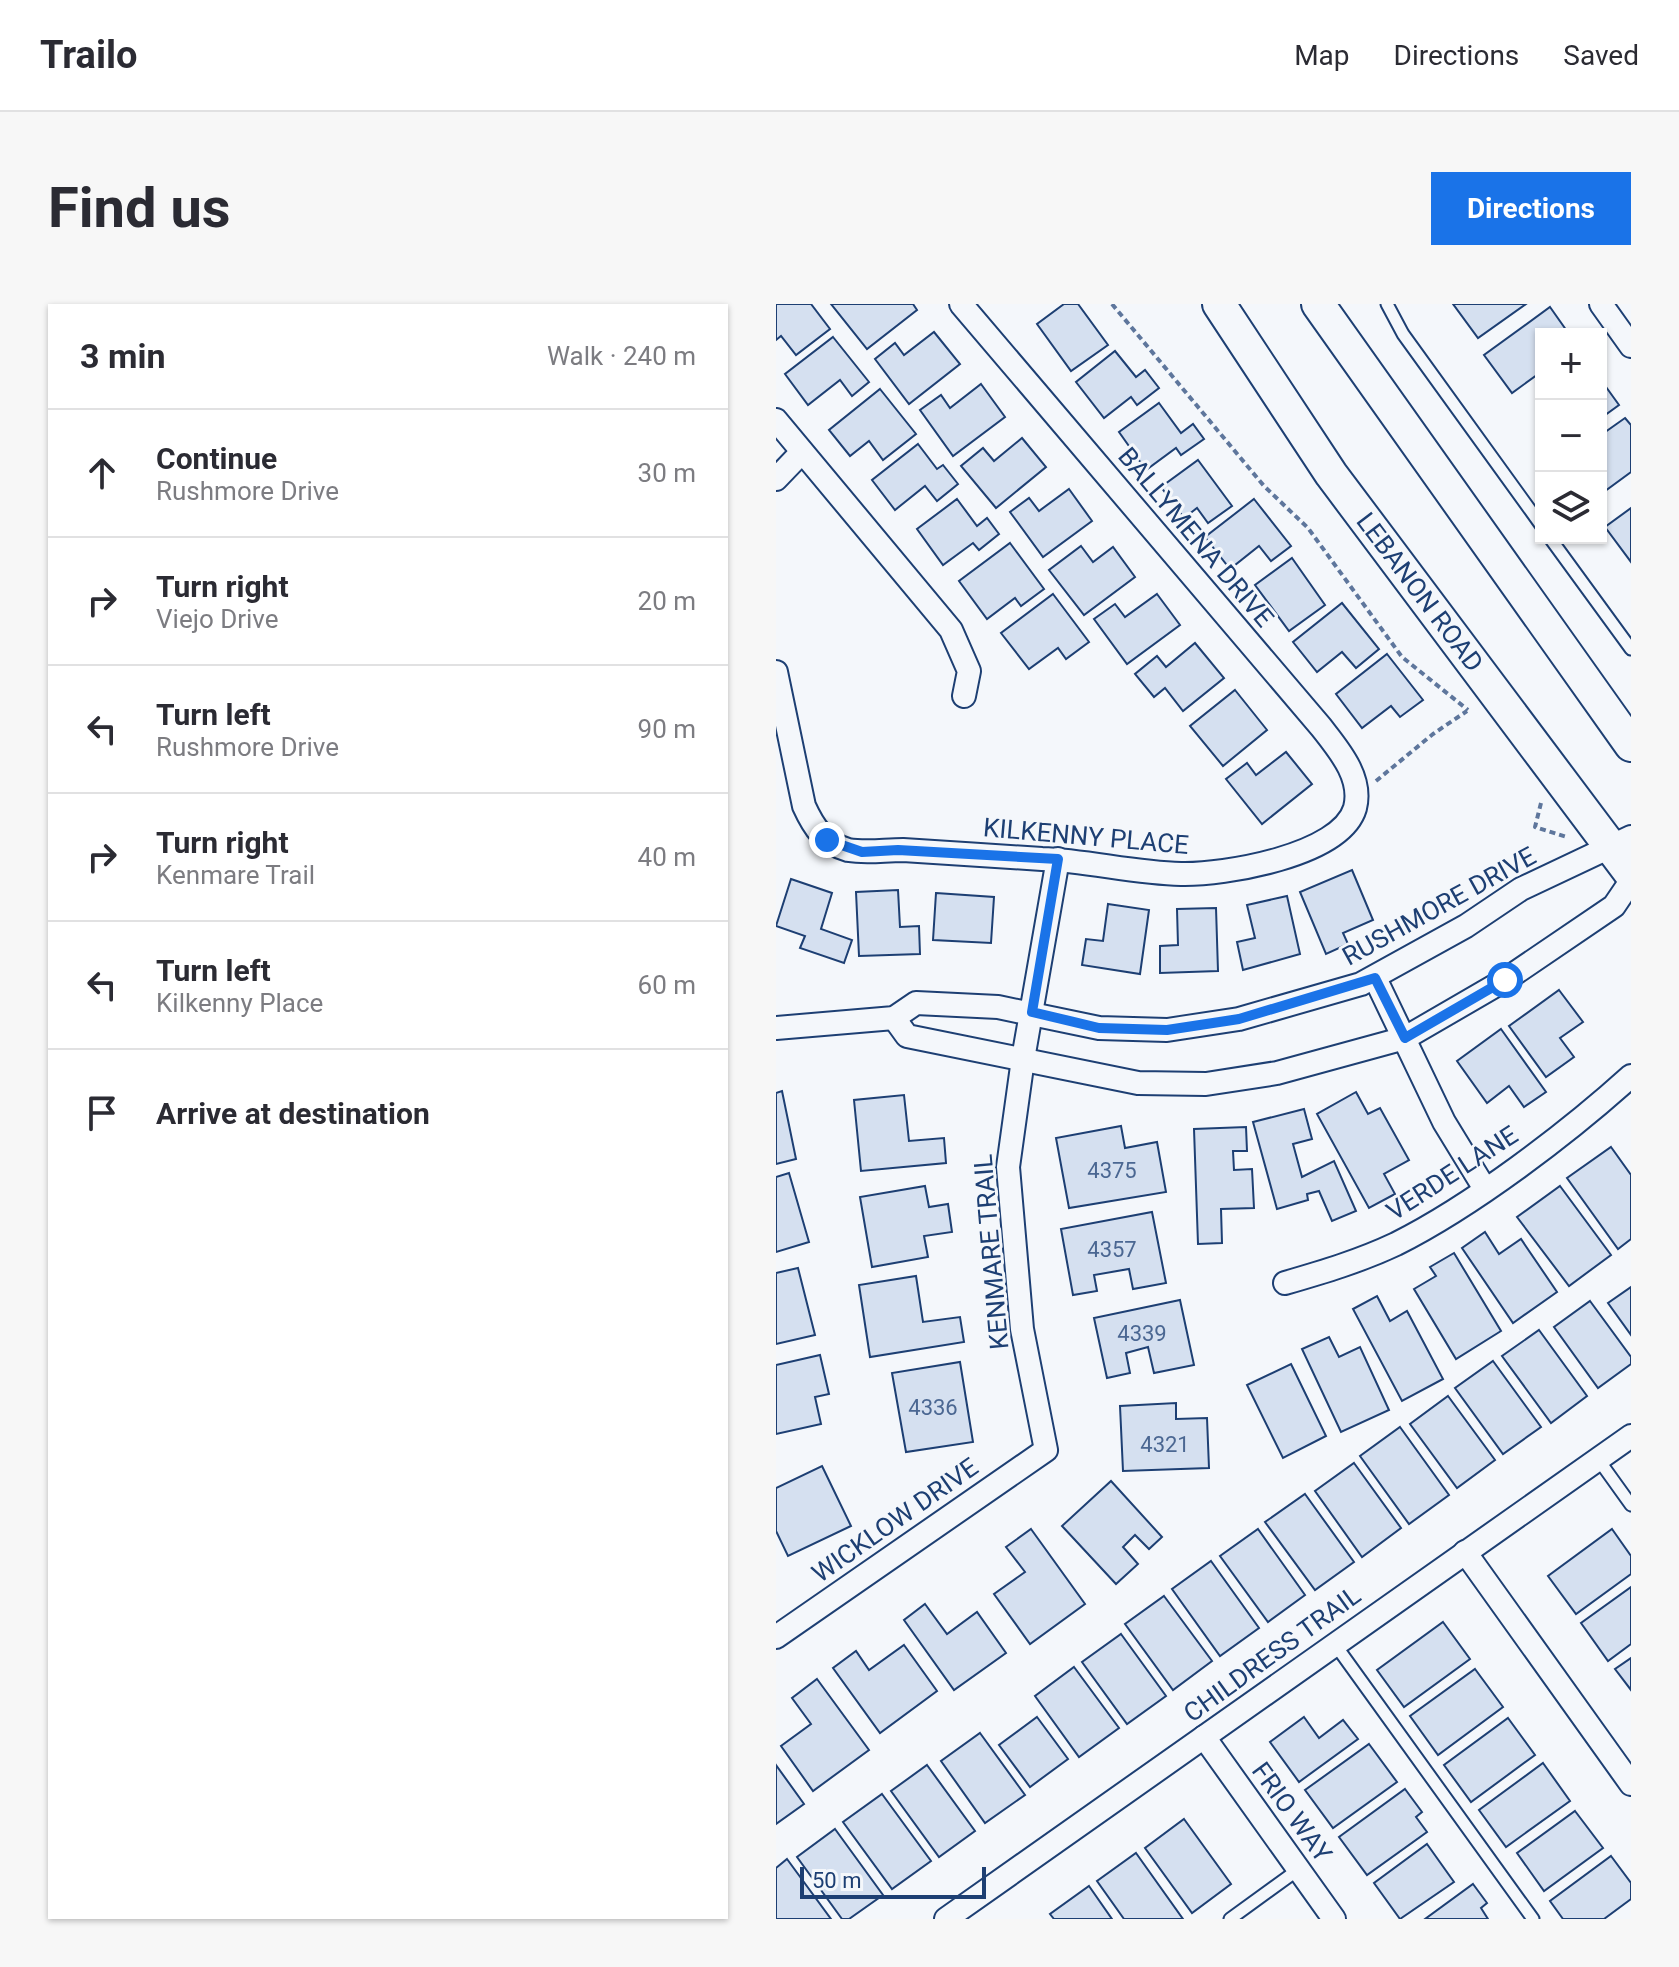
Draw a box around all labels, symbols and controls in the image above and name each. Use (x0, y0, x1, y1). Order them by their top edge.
text: Trailo (40, 33, 137, 77)
text: Map (1294, 39, 1350, 72)
text: Directions (1394, 39, 1519, 72)
text: Saved (1563, 39, 1639, 72)
button: Directions (1431, 172, 1631, 245)
text: Find us (48, 175, 231, 241)
map controls (1535, 328, 1607, 544)
button: + (1535, 328, 1607, 400)
text: 3 min (80, 336, 165, 376)
text: Walk · 240 m (547, 341, 696, 371)
button: − (1535, 400, 1607, 472)
text: Continue (156, 441, 277, 476)
street label: BALLYMENA DRIVE (1112, 441, 1280, 633)
icon: ahead (80, 451, 124, 495)
text: 30 m (638, 458, 696, 488)
button: layers (1535, 472, 1607, 544)
text: Rushmore Drive (156, 476, 339, 506)
street label: LEBANON ROAD (1351, 507, 1489, 677)
text: Turn right (156, 569, 289, 604)
icon: right (80, 579, 124, 623)
text: 20 m (638, 586, 696, 616)
text: Viejo Drive (156, 604, 279, 634)
text: Turn left (156, 697, 271, 732)
icon: left (80, 707, 124, 751)
text: 90 m (638, 714, 696, 744)
text: Rushmore Drive (156, 732, 339, 762)
street label: KILKENNY PLACE (982, 812, 1190, 860)
route end (809, 822, 845, 858)
text: Turn right (156, 825, 289, 860)
icon: right (80, 835, 124, 879)
street label: RUSHMORE DRIVE (1337, 840, 1541, 972)
text: 40 m (638, 842, 696, 872)
text: Kenmare Trail (156, 860, 315, 890)
text: Turn left (156, 953, 271, 988)
route start (1487, 962, 1523, 998)
icon: left (80, 963, 124, 1007)
text: 60 m (638, 970, 696, 1000)
text: Kilkenny Place (156, 988, 323, 1018)
icon: arrive (80, 1091, 124, 1135)
text: Arrive at destination (156, 1096, 430, 1131)
street label: VERDE LANE (1381, 1120, 1523, 1226)
street label: KENMARE TRAIL (968, 1153, 1014, 1351)
house number: 4375 (1087, 1158, 1137, 1183)
house number: 4357 (1087, 1237, 1137, 1262)
house number: 4339 (1117, 1321, 1167, 1346)
house number: 4336 (908, 1395, 958, 1420)
house number: 4321 (1140, 1432, 1190, 1457)
street label: WICKLOW DRIVE (806, 1452, 984, 1588)
street label: CHILDRESS TRAIL (1178, 1580, 1366, 1728)
street label: FRIO WAY (1246, 1756, 1338, 1868)
scale bar (800, 1863, 986, 1899)
text: 50 m (812, 1868, 861, 1893)

